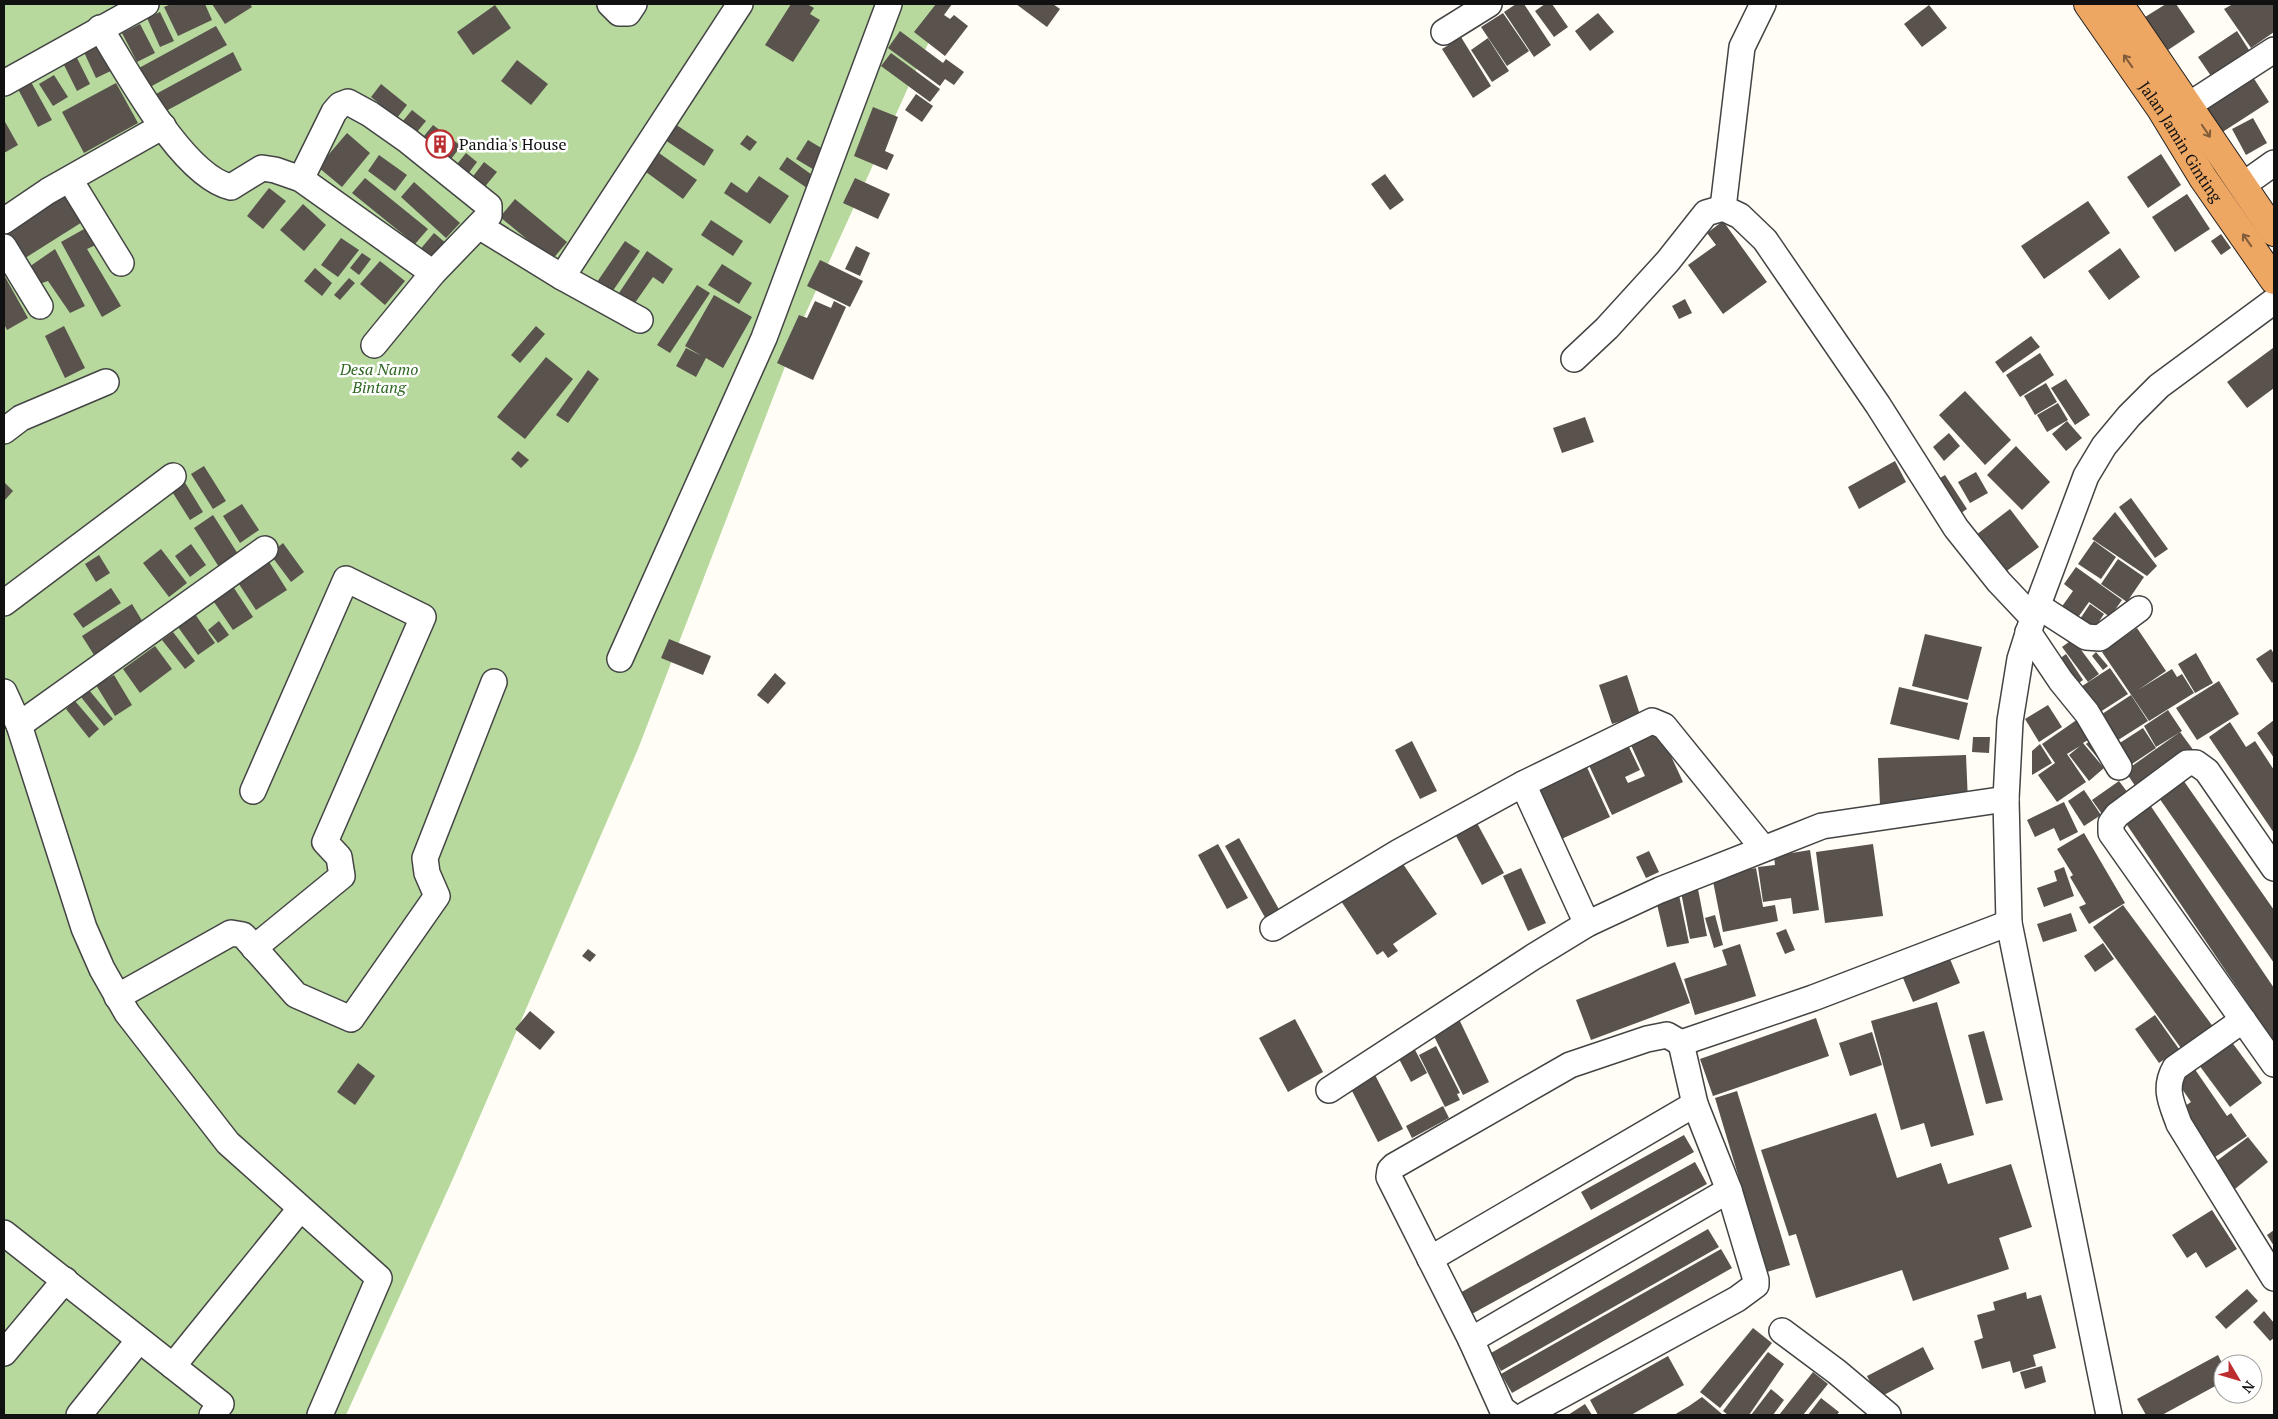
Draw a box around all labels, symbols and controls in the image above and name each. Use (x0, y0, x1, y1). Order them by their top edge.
one-way arrow (2123, 54, 2133, 68)
street label: Jalan Jamin Ginting (2134, 77, 2228, 207)
one-way arrow (2201, 123, 2211, 137)
building icon: Pandia's House (425, 129, 455, 159)
place label: Pandia's House (459, 133, 566, 155)
one-way arrow (2242, 233, 2252, 247)
park label: Desa Namo Bintang (339, 358, 418, 398)
north arrow (2213, 1354, 2263, 1404)
text: N (2238, 1377, 2259, 1398)

